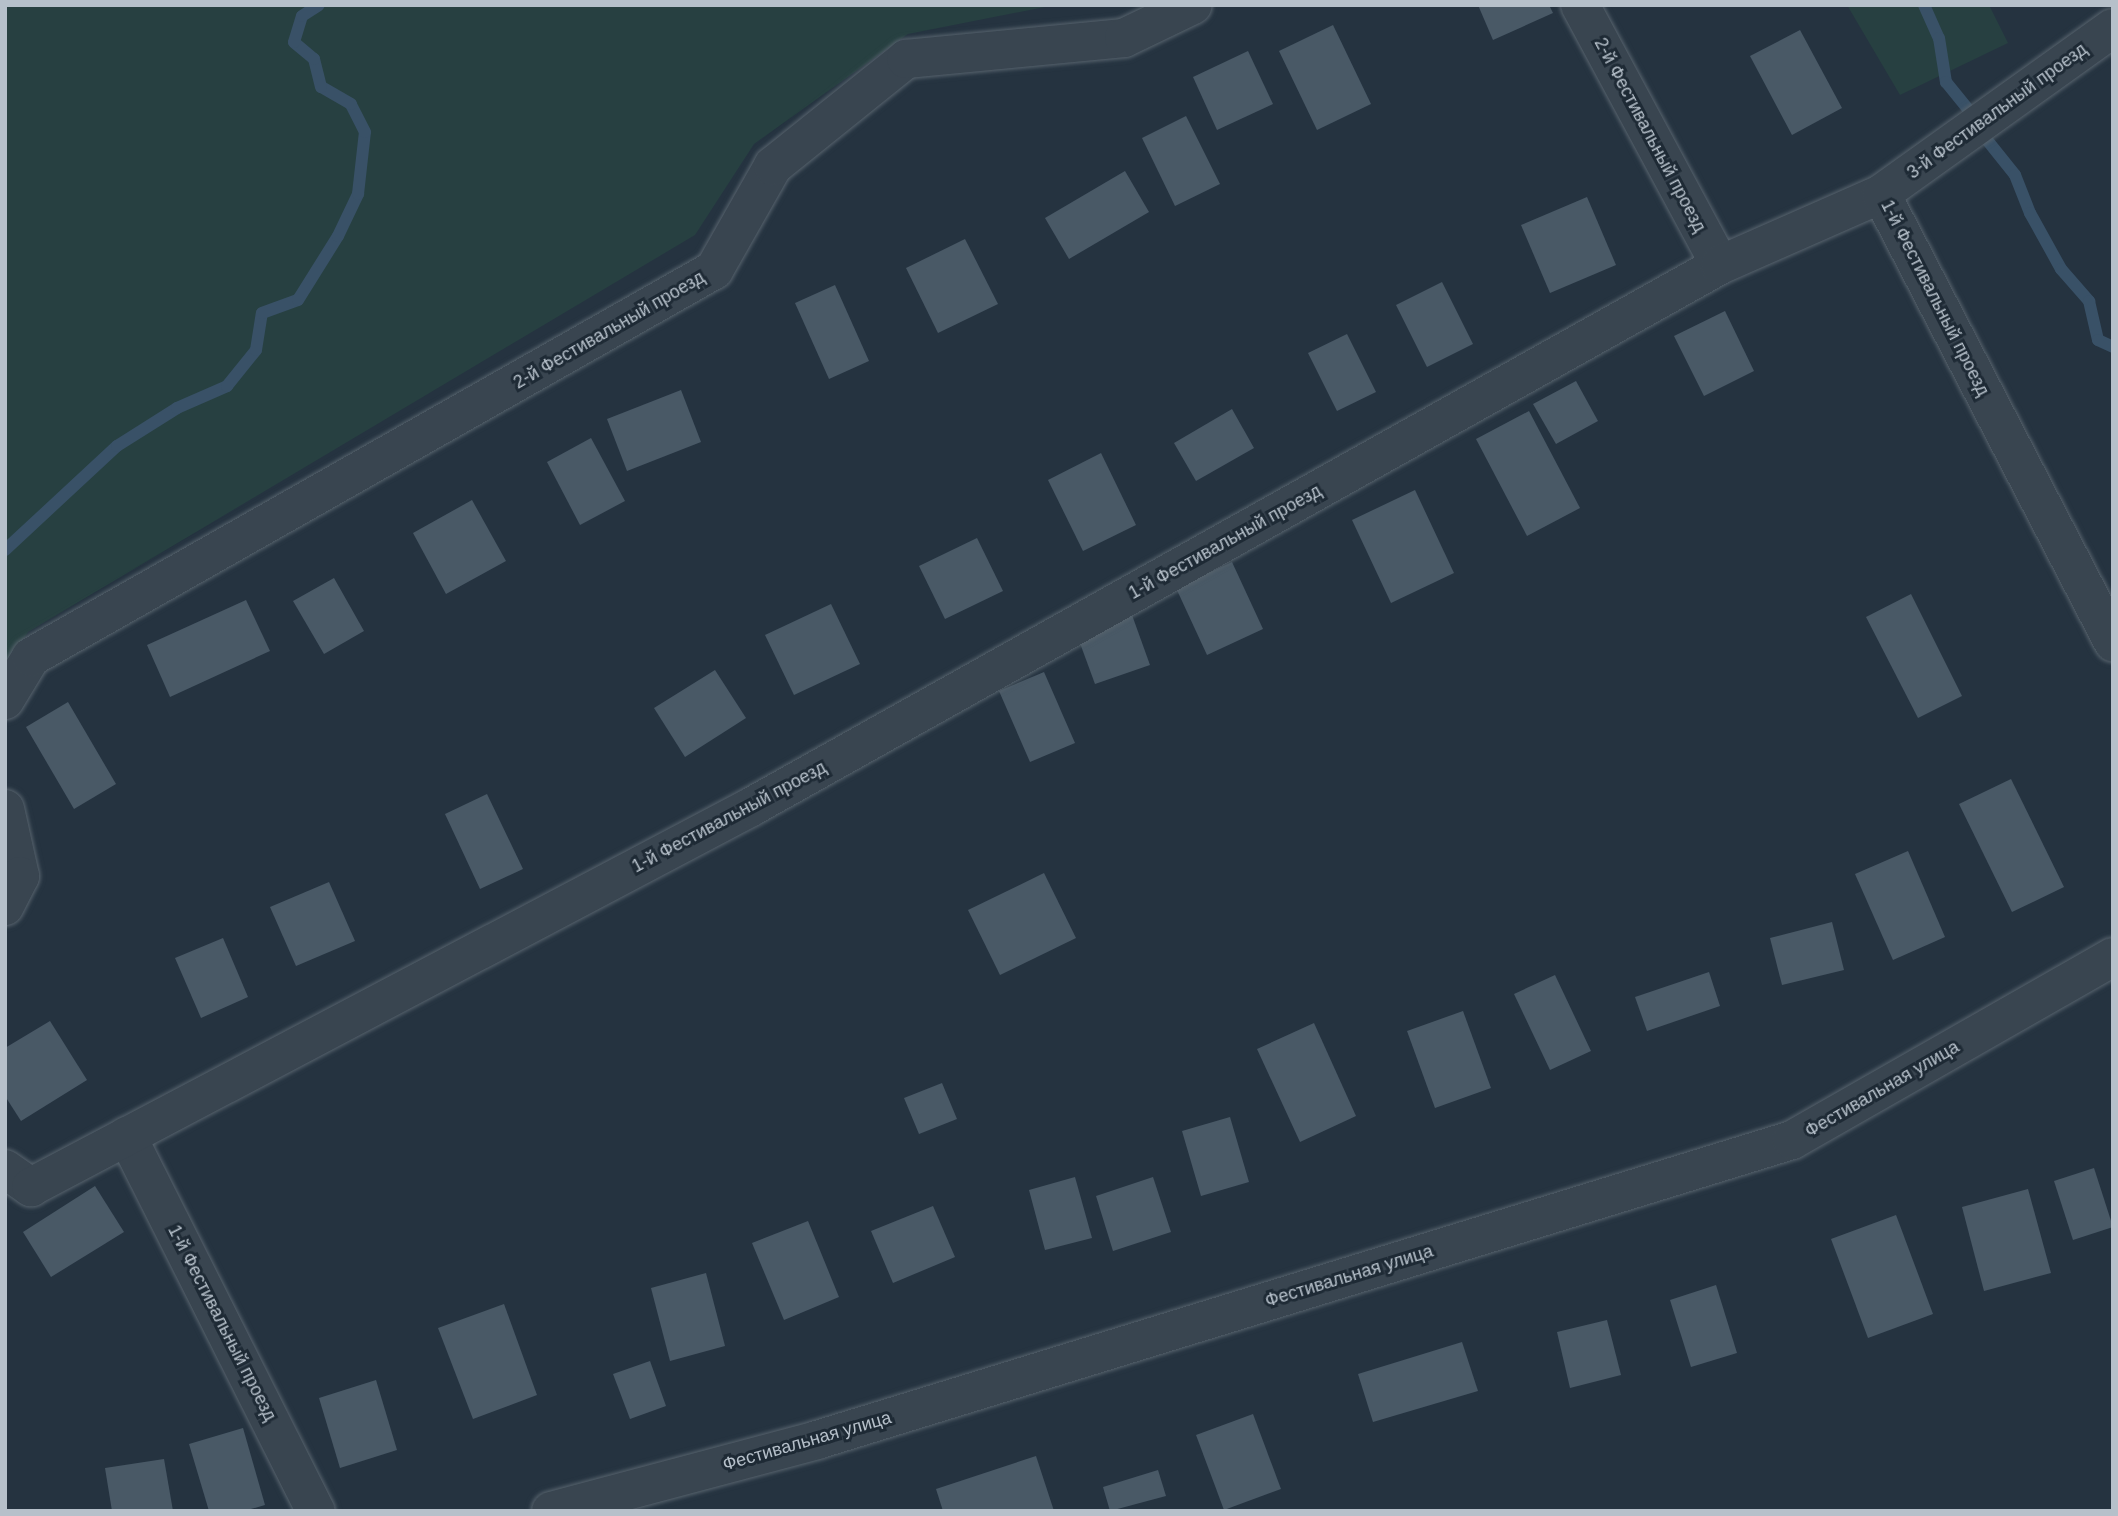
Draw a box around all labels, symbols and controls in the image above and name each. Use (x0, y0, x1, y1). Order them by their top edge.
street label: 2-й Фестивальный проезд (1590, 34, 1710, 236)
street label: 3-й Фестивальный проезд (1903, 38, 2091, 184)
street label: 1-й Фестивальный проезд (1876, 196, 1994, 400)
street label: 2-й Фестивальный проезд (510, 266, 708, 394)
street label: 1-й Фестивальный проезд (1125, 480, 1325, 604)
street label: 1-й Фестивальный проезд (628, 757, 830, 877)
street label: Фестивальная улица (1801, 1036, 1963, 1142)
street label: 1-й Фестивальный проезд (163, 1221, 281, 1425)
street label: Фестивальная улица (1262, 1240, 1436, 1312)
street label: Фестивальная улица (720, 1407, 894, 1475)

